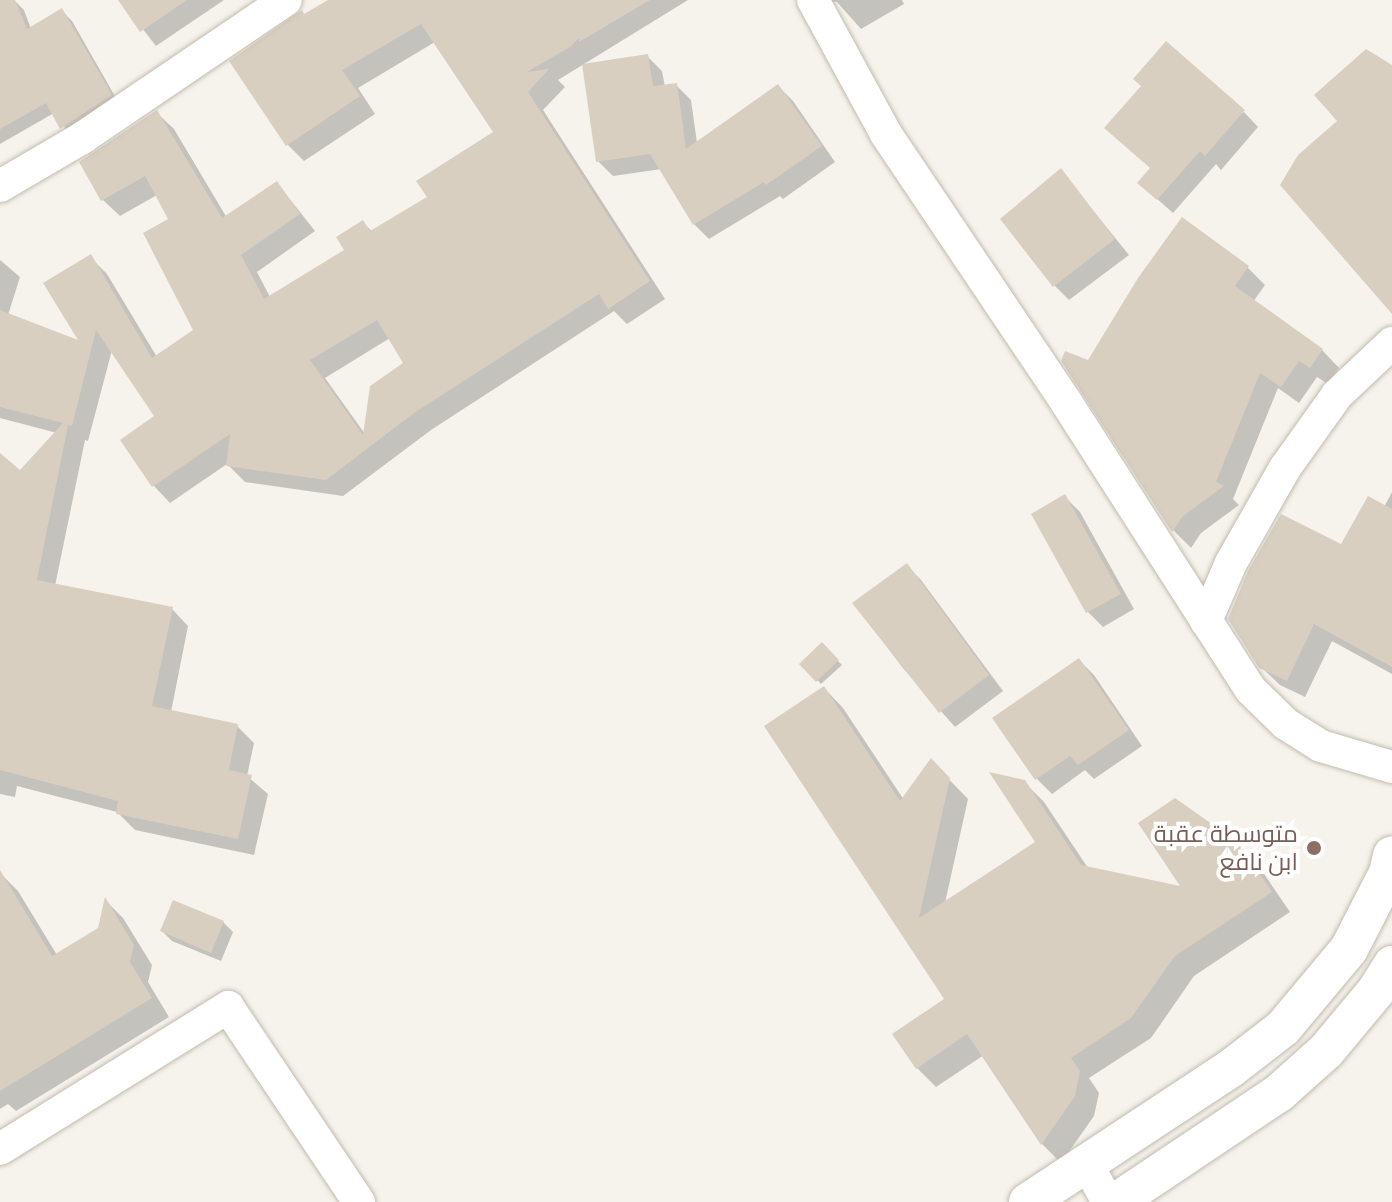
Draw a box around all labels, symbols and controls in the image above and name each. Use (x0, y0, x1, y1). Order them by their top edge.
place label: متوسطة عقبة ابن نافع (1154, 820, 1298, 876)
marker: متوسطة عقبة ابن نافع (1305, 839, 1323, 857)

